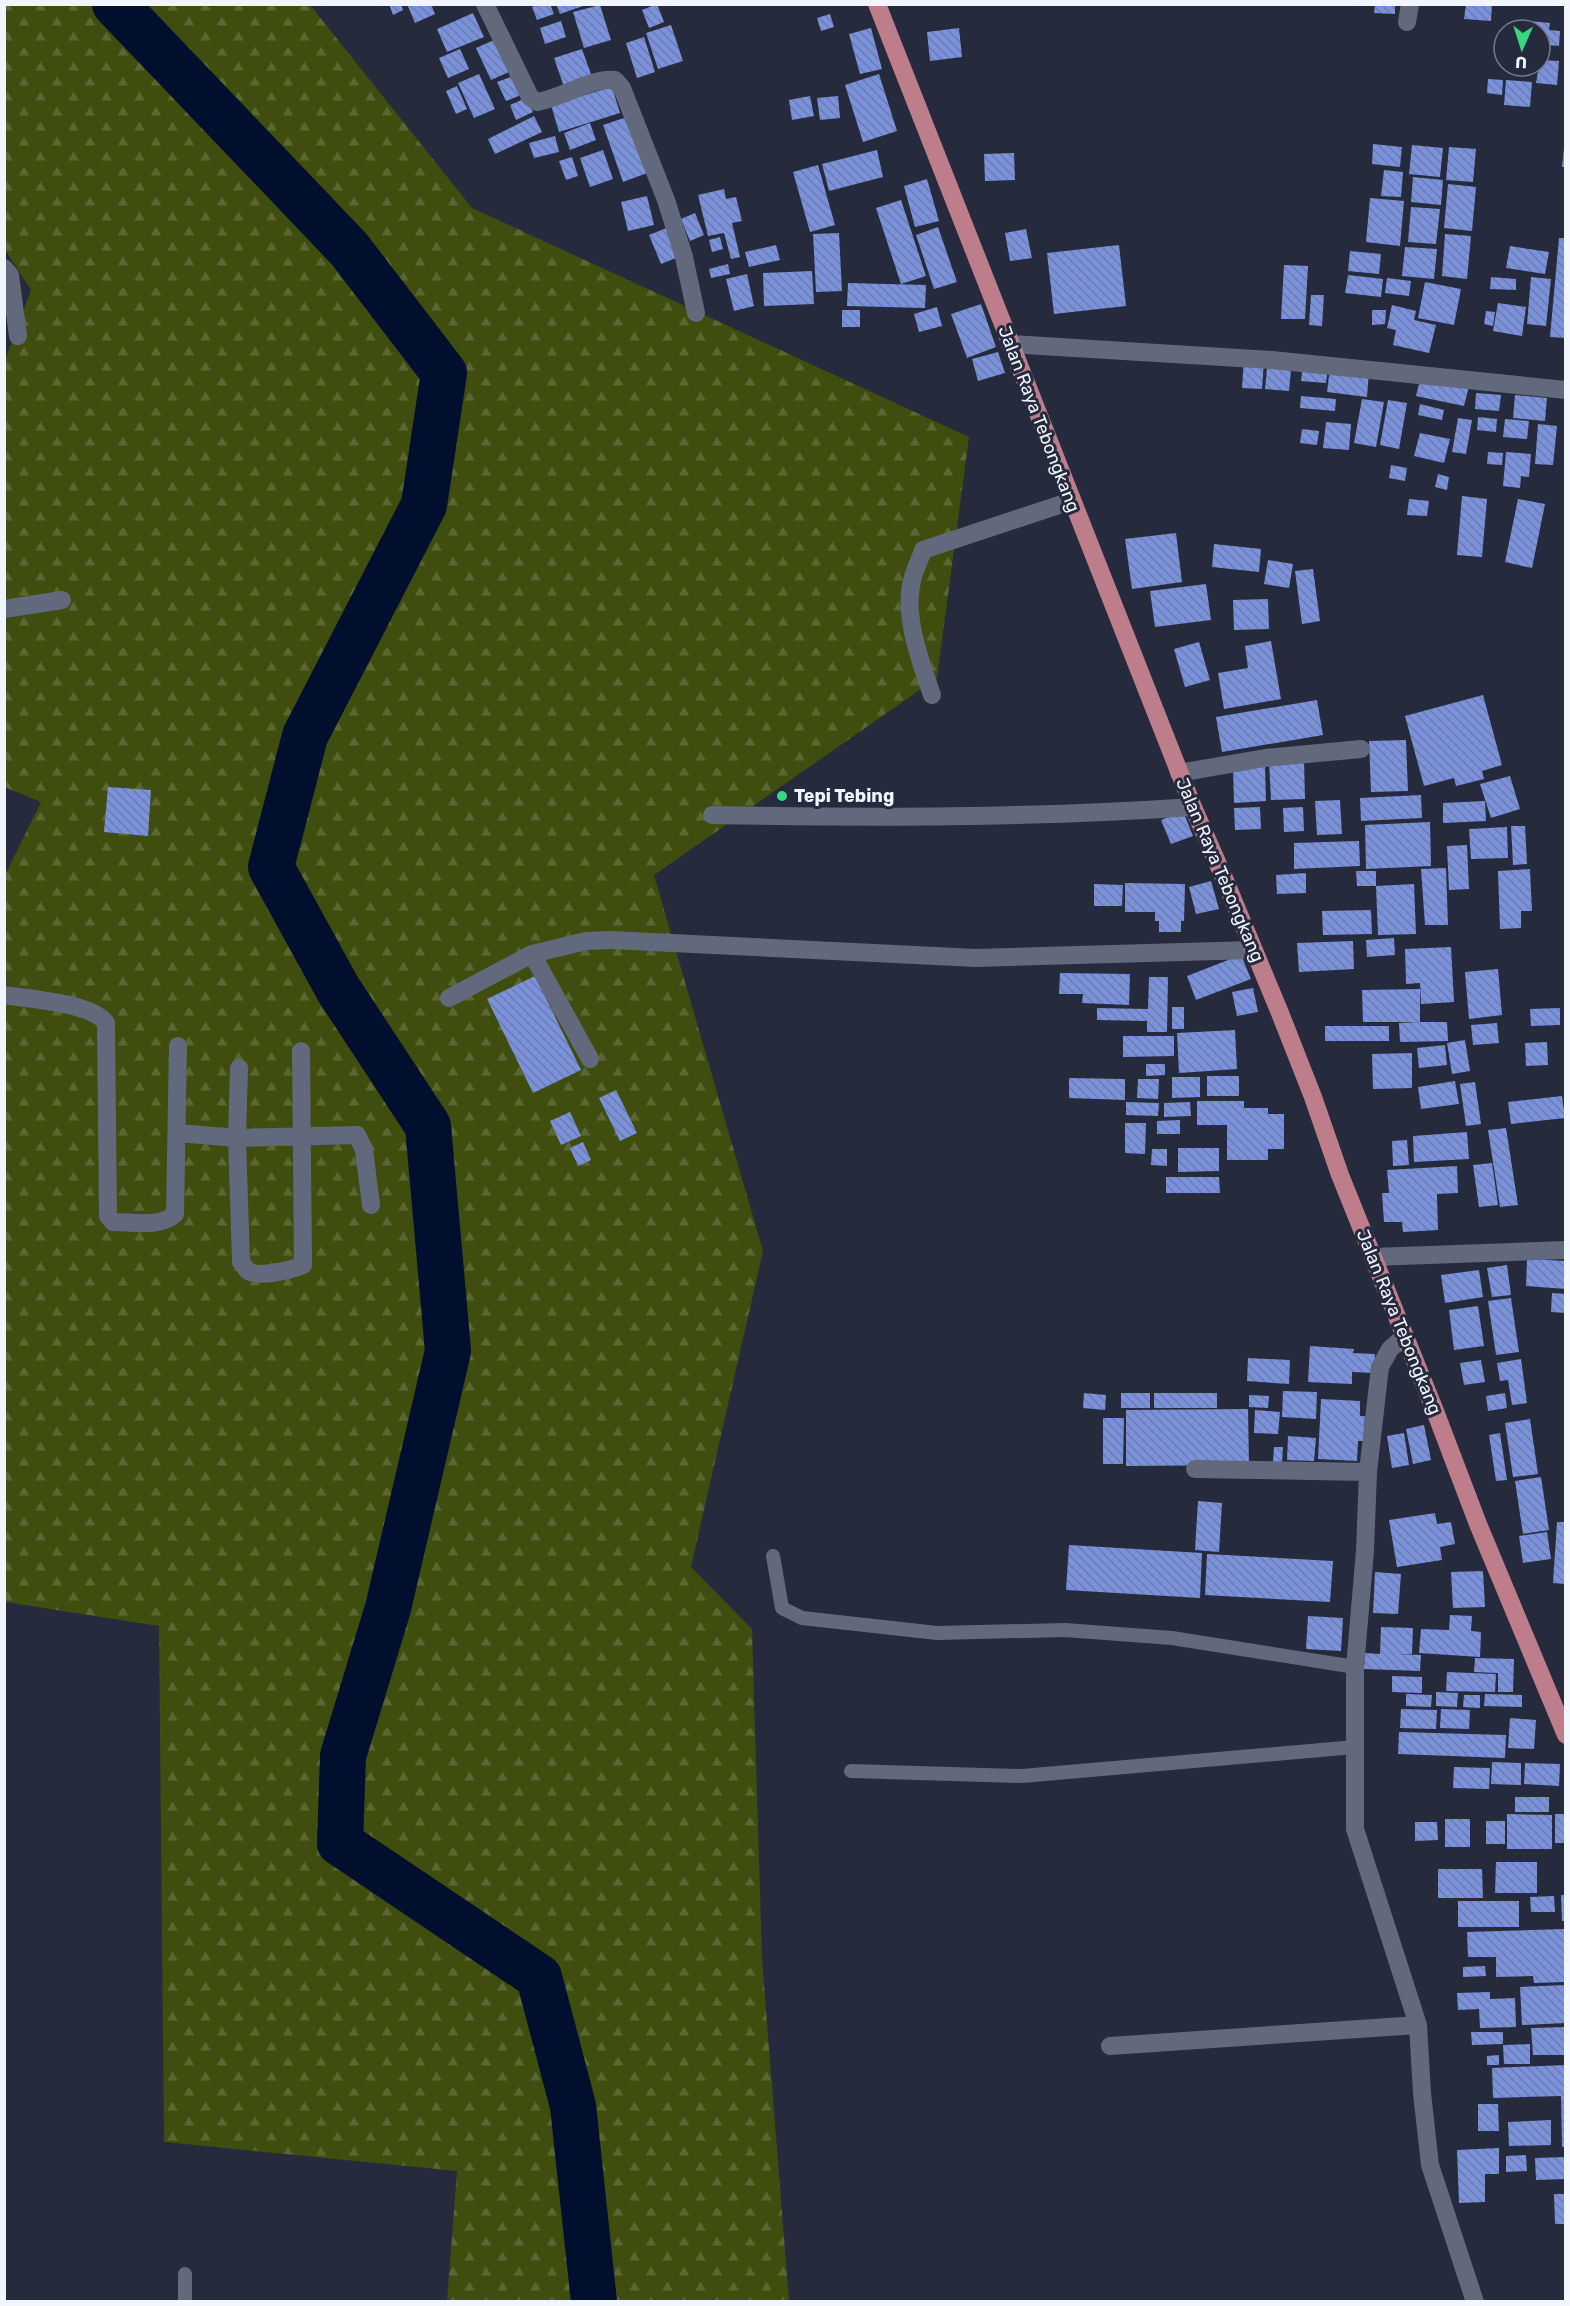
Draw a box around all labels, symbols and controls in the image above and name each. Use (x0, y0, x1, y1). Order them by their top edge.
north arrow (1492, 18, 1552, 78)
text: U (1515, 53, 1528, 72)
street label: Jalan Raya Tebongkang (993, 323, 1085, 515)
street label: Jalan Raya Tebongkang (1171, 775, 1269, 965)
place label: Tepi Tebing (794, 785, 894, 807)
marker: Tepi Tebing (775, 789, 789, 803)
street label: Jalan Raya Tebongkang (1352, 1226, 1446, 1418)

